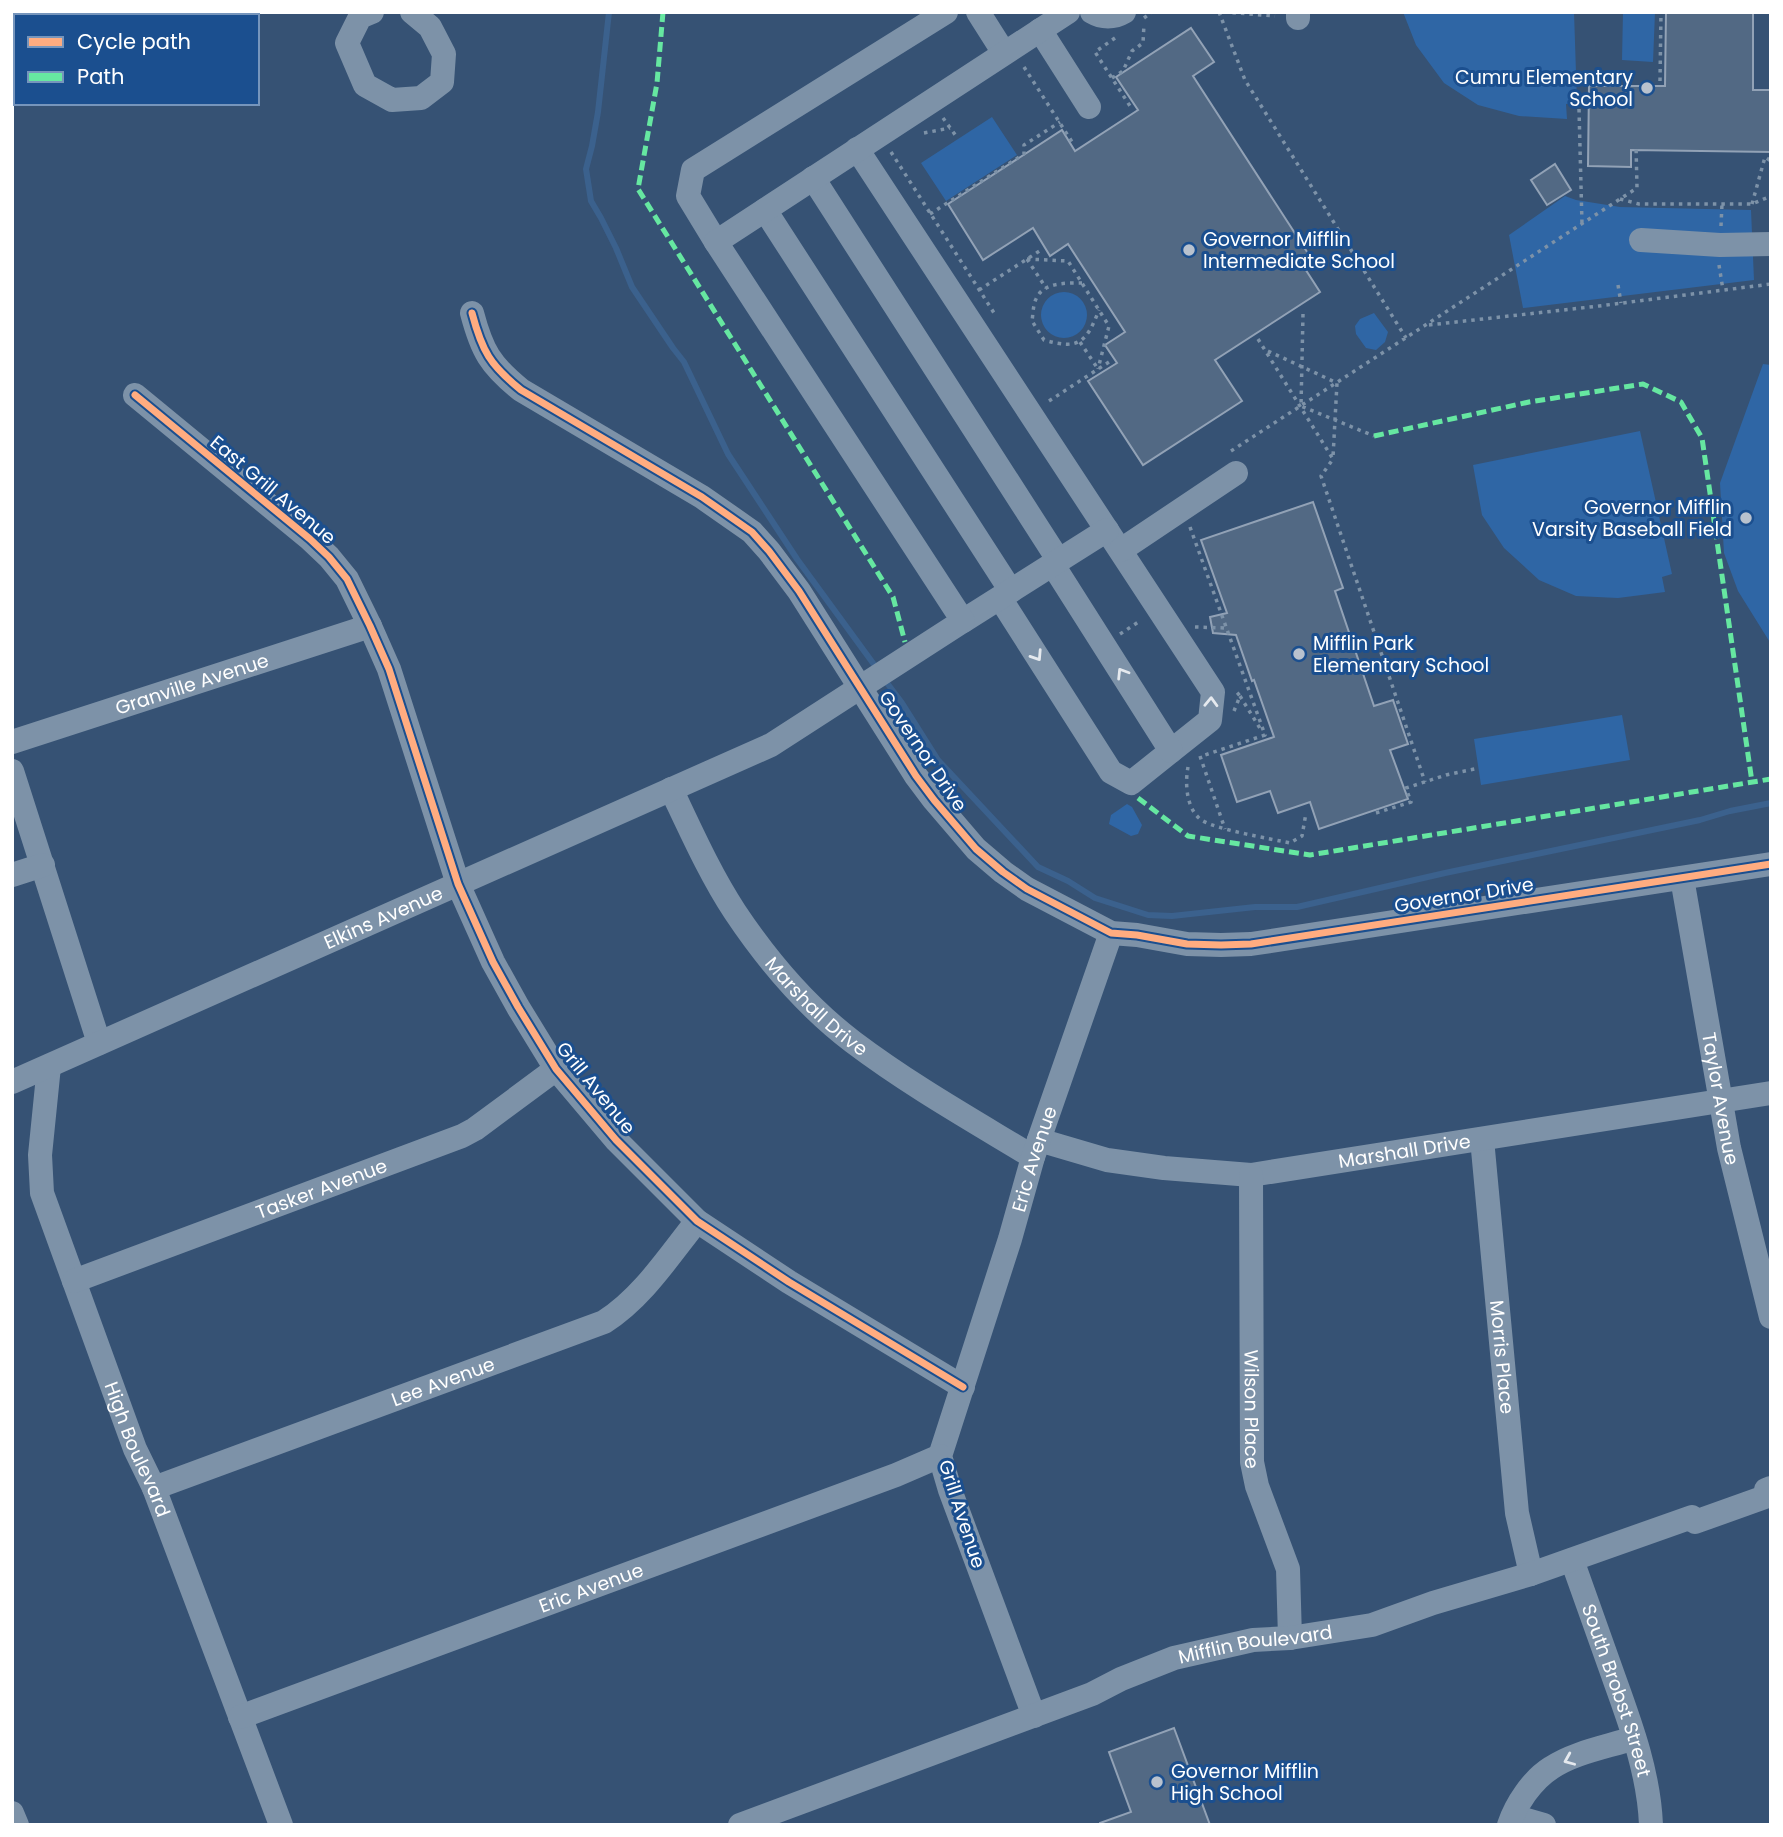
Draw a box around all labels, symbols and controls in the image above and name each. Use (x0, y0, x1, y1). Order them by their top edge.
legend (14, 14, 259, 105)
text: Cycle path (77, 27, 191, 56)
text: Path (77, 62, 124, 91)
place label: Cumru Elementary School (1455, 64, 1633, 113)
marker: Cumru Elementary School (1639, 80, 1655, 96)
place label: Governor Mifflin Intermediate School (1203, 226, 1395, 275)
marker: Governor Mifflin Intermediate School (1181, 242, 1197, 258)
street label: East Grill Avenue (204, 429, 342, 551)
place label: Governor Mifflin Varsity Baseball Field (1532, 494, 1732, 543)
marker: Governor Mifflin Varsity Baseball Field (1738, 510, 1754, 526)
place label: Mifflin Park Elementary School (1313, 630, 1489, 679)
street label: Granville Avenue (112, 646, 272, 721)
marker: Mifflin Park Elementary School (1291, 646, 1307, 662)
one-way arrow (1028, 648, 1041, 661)
one-way arrow (1117, 667, 1130, 680)
street label: Governor Drive (872, 685, 974, 817)
one-way arrow (1203, 696, 1218, 707)
street label: Governor Drive (1392, 871, 1536, 919)
street label: Elkins Avenue (319, 879, 447, 955)
street label: Marshall Drive (759, 951, 874, 1062)
street label: Taylor Avenue (1696, 1030, 1746, 1168)
street label: Grill Avenue (550, 1036, 642, 1140)
street label: Eric Avenue (1005, 1102, 1063, 1215)
street label: Marshall Drive (1336, 1127, 1472, 1175)
street label: Tasker Avenue (252, 1152, 391, 1225)
street label: Morris Place (1484, 1299, 1521, 1415)
street label: Wilson Place (1238, 1349, 1267, 1471)
street label: Lee Avenue (388, 1350, 498, 1413)
street label: High Boulevard (98, 1378, 177, 1521)
street label: Grill Avenue (932, 1456, 992, 1572)
street label: Eric Avenue (535, 1556, 647, 1619)
street label: South Brobst Street (1575, 1600, 1658, 1780)
street label: Mifflin Boulevard (1176, 1618, 1334, 1670)
one-way arrow (1564, 1751, 1576, 1765)
place label: Governor Mifflin High School (1171, 1758, 1319, 1807)
marker: Governor Mifflin High School (1149, 1774, 1165, 1790)

